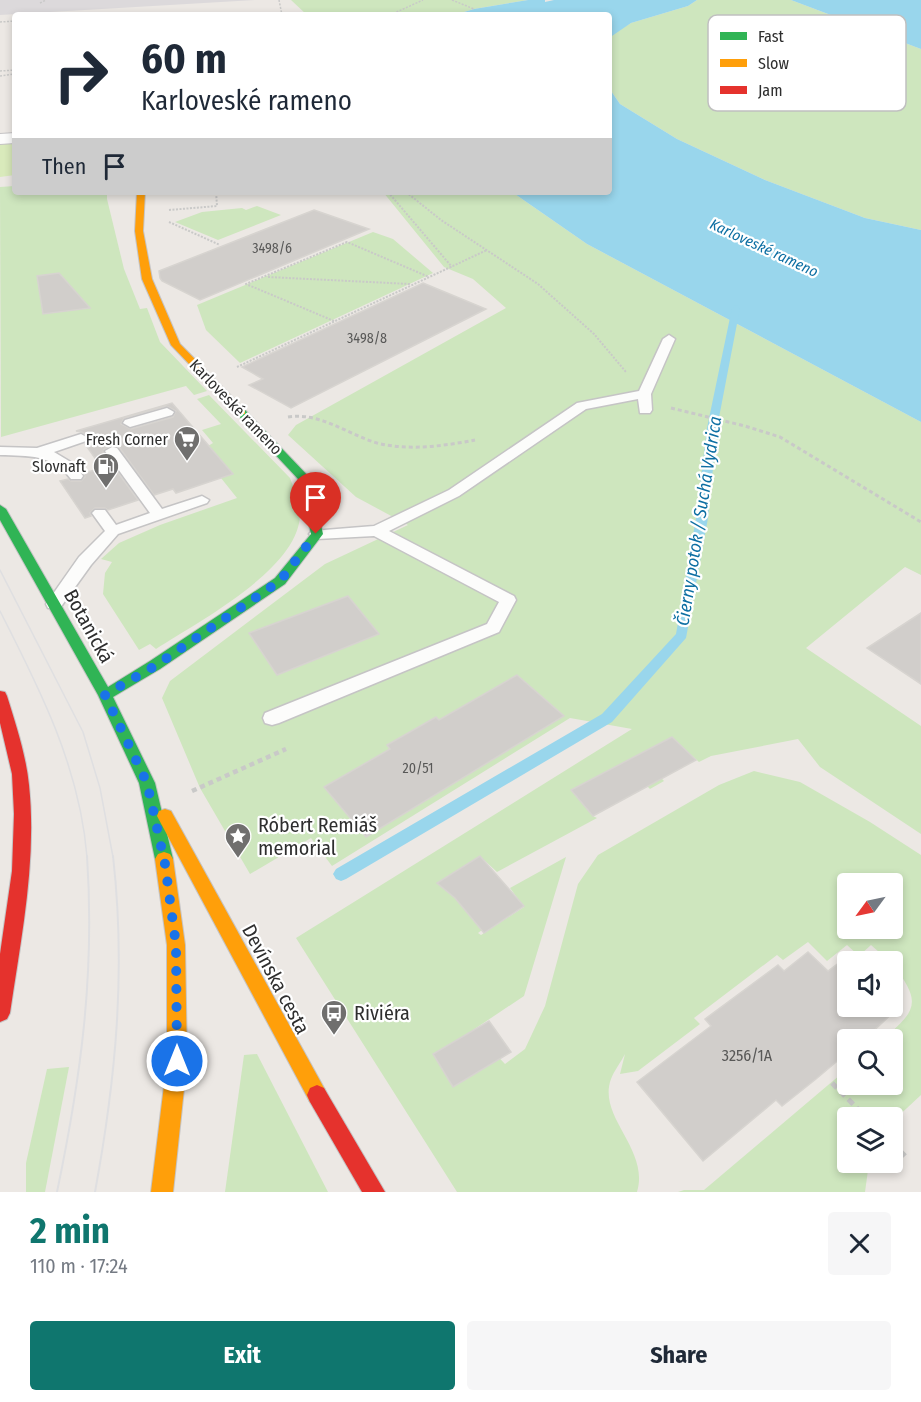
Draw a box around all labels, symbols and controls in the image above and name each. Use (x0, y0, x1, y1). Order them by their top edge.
legend (708, 15, 906, 111)
text: Fast (758, 27, 785, 46)
text: 60 m (141, 34, 227, 84)
icon: right (42, 36, 120, 114)
text: Slow (758, 54, 789, 73)
text: Jam (758, 81, 783, 100)
text: Karloveské rameno (141, 85, 352, 117)
icon: arrive (98, 150, 131, 183)
text: Then (42, 153, 86, 180)
water label: Karloveské rameno (707, 215, 821, 281)
house number: 3498/6 (252, 240, 292, 257)
house number: 3498/8 (347, 330, 387, 347)
street label: Karloveské rameno (186, 355, 286, 459)
water label: Čierny potok / Suchá Vydrica (672, 415, 726, 627)
supermarket icon: Fresh Corner (172, 424, 202, 462)
place label: Fresh Corner (86, 430, 168, 449)
fuel station icon: Slovnaft (91, 451, 121, 489)
place label: Slovnaft (32, 457, 87, 476)
pin (290, 472, 341, 534)
icon: arrive (299, 481, 332, 514)
street label: Botanická (59, 585, 119, 667)
house number: 20/51 (403, 760, 433, 777)
place label: Róbert Remiáš memorial (258, 813, 377, 860)
place icon: Róbert Remiáš memorial (223, 821, 253, 859)
north arrow (837, 873, 903, 939)
map controls (837, 873, 903, 1173)
street label: Devínska cesta (237, 920, 315, 1038)
button: sound (837, 951, 903, 1017)
bus stop icon: Riviéra (319, 998, 349, 1036)
place label: Riviéra (354, 1001, 410, 1025)
position arrow (145, 1029, 209, 1093)
button: search (837, 1029, 903, 1095)
house number: 3256/1A (722, 1046, 773, 1065)
button: layers (837, 1107, 903, 1173)
text: 2 min (30, 1209, 110, 1253)
button: close (828, 1212, 891, 1275)
text: 110 m · 17:24 (30, 1254, 128, 1278)
button: Exit (30, 1321, 455, 1390)
button: Share (467, 1321, 891, 1390)

